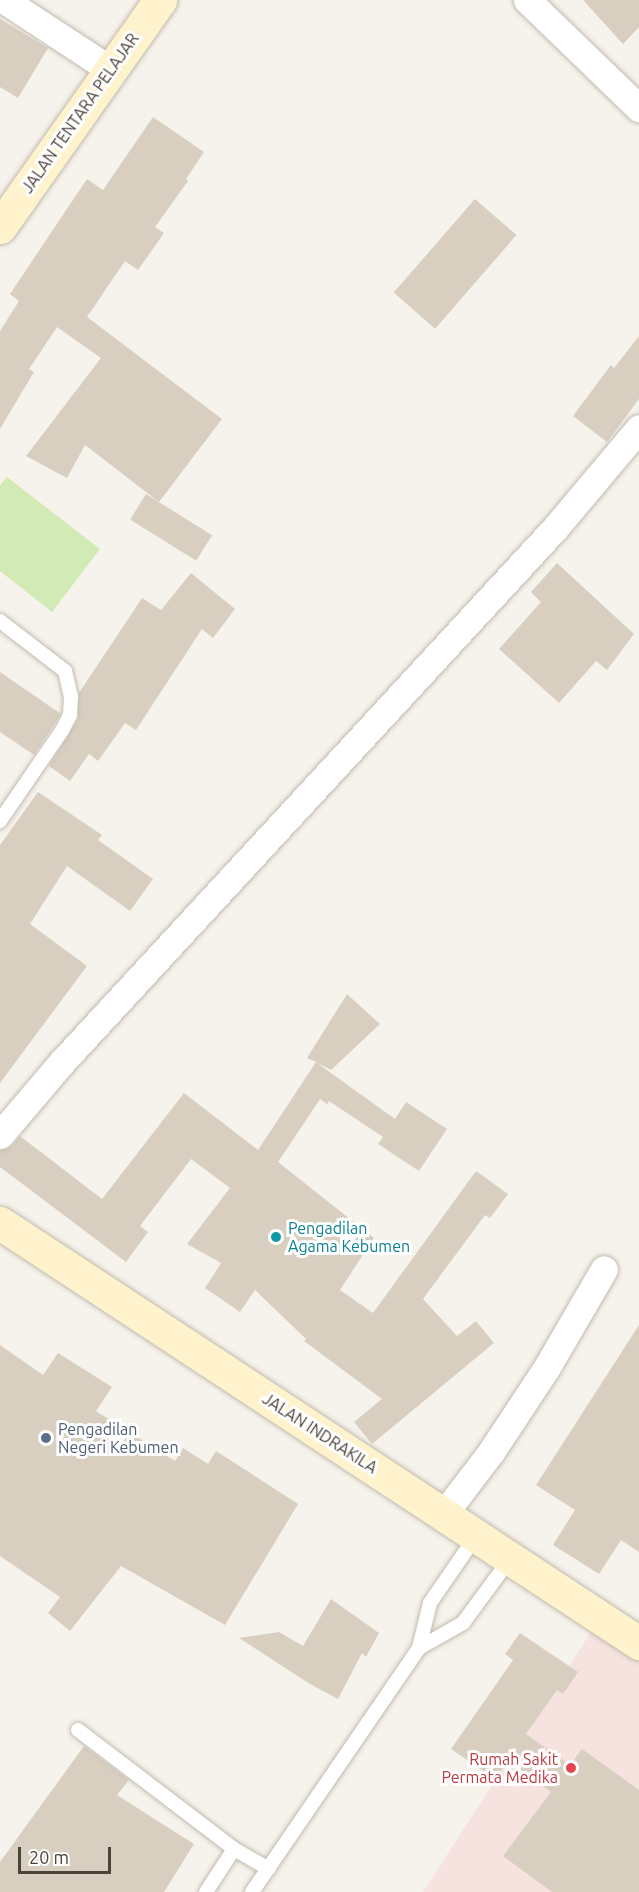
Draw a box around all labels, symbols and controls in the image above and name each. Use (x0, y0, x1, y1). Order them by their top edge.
street label: JALAN TENTARA PELAJAR (17, 29, 143, 197)
place label: Pengadilan Agama Kebumen (288, 1218, 410, 1256)
marker: Pengadilan Agama Kebumen (269, 1230, 283, 1244)
street label: JALAN INDRAKILA (259, 1389, 381, 1477)
place label: Pengadilan Negeri Kebumen (58, 1419, 179, 1457)
marker: Pengadilan Negeri Kebumen (39, 1431, 53, 1445)
place label: Rumah Sakit Permata Medika (441, 1749, 558, 1787)
marker: Rumah Sakit Permata Medika (562, 1759, 580, 1777)
scale bar (21, 1835, 114, 1873)
text: 20 m (29, 1847, 69, 1867)

